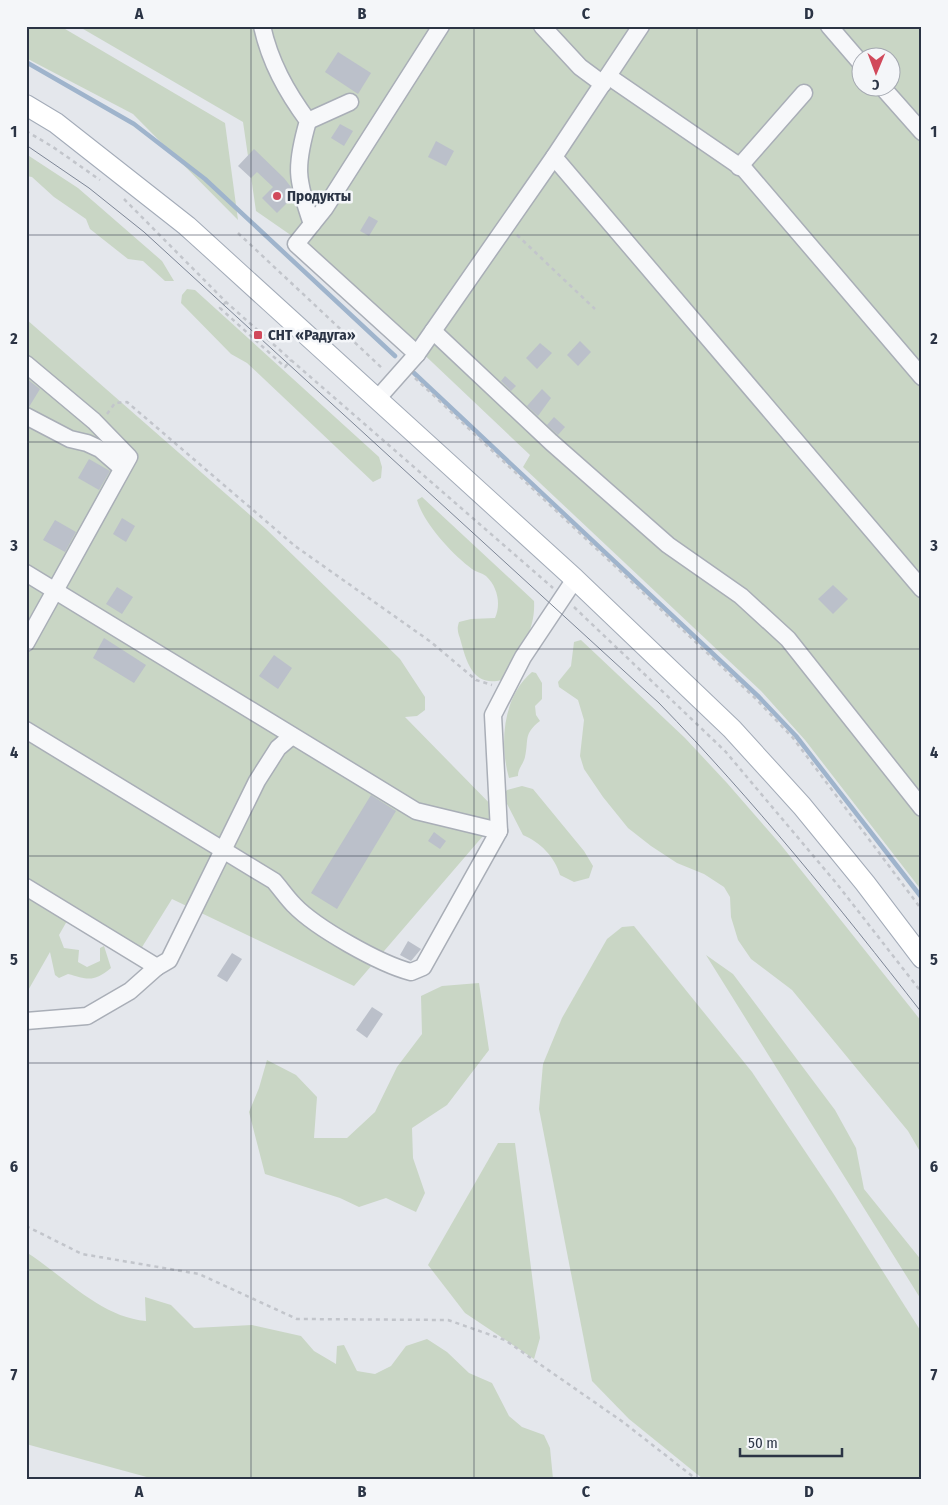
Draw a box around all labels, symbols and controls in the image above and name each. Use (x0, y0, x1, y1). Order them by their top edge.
text: A (134, 4, 144, 23)
text: B (358, 4, 367, 23)
text: C (582, 4, 591, 23)
text: D (804, 4, 814, 23)
north arrow (850, 48, 900, 98)
text: С (871, 76, 880, 93)
text: 1 (11, 122, 17, 141)
text: 1 (931, 122, 937, 141)
place label: Продукты (287, 187, 351, 205)
marker: Продукты (271, 190, 283, 202)
place label: СНТ «Радуга» (268, 326, 356, 344)
text: 2 (9, 329, 18, 348)
marker: СНТ «Радуга» (252, 329, 264, 341)
text: 2 (929, 329, 938, 348)
text: 3 (9, 536, 18, 555)
text: 3 (929, 536, 938, 555)
text: 4 (10, 743, 18, 762)
text: 4 (930, 743, 938, 762)
text: 5 (10, 950, 18, 969)
text: 5 (930, 950, 938, 969)
text: 6 (10, 1157, 18, 1176)
text: 6 (930, 1157, 938, 1176)
text: 7 (11, 1365, 18, 1384)
text: 7 (931, 1365, 938, 1384)
scale bar (740, 1425, 843, 1457)
text: 50 m (748, 1434, 778, 1452)
text: A (134, 1482, 144, 1501)
text: B (358, 1482, 367, 1501)
text: C (582, 1482, 591, 1501)
text: D (804, 1482, 814, 1501)

